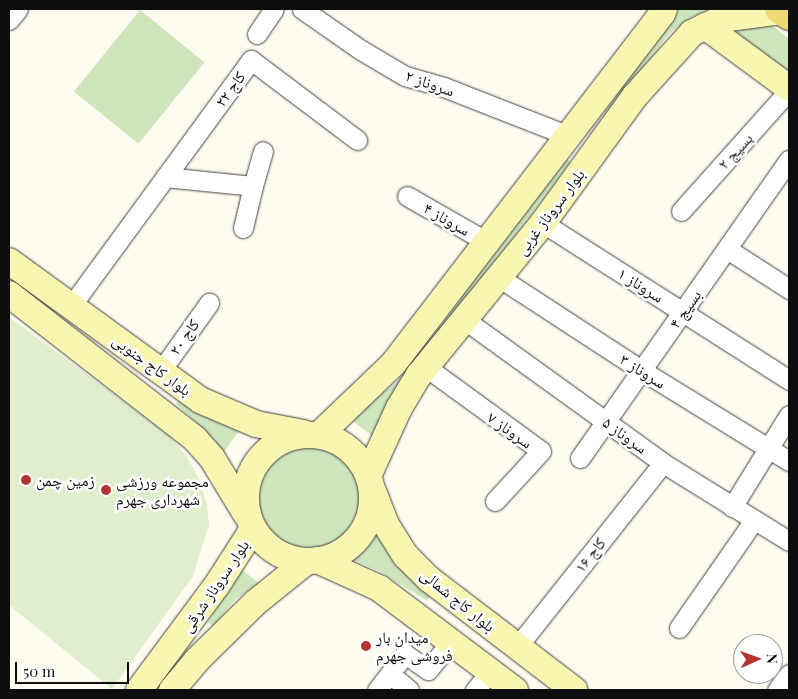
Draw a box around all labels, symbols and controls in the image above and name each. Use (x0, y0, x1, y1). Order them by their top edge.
street label: سروناز ۲ (403, 66, 457, 100)
street label: کاج ۲۲ (211, 67, 249, 111)
street label: بسیج ۲ (714, 129, 756, 173)
street label: بلوار سروناز غربی (511, 165, 589, 259)
street label: سروناز ۴ (420, 198, 474, 240)
street label: سروناز ۱ (615, 264, 667, 306)
street label: بسیج ۴ (665, 286, 705, 332)
street label: کاج ۲۰ (165, 315, 203, 359)
street label: بلوار کاج جنوبی (109, 330, 195, 400)
street label: سروناز ۳ (617, 350, 669, 392)
street label: سروناز ۷ (484, 408, 536, 452)
street label: سروناز ۵ (599, 412, 651, 458)
place label: زمین چمن (36, 470, 95, 490)
place label: مجموعه ورزشی شهرداری جهرم (116, 471, 209, 509)
marker: زمین چمن (20, 474, 32, 486)
marker: مجموعه ورزشی شهرداری جهرم (100, 484, 112, 496)
street label: کاج ۱۶ (570, 534, 610, 576)
street label: بلوار سروناز شرقی (177, 536, 253, 636)
street label: بلوار کاج شمالی (417, 564, 499, 636)
place label: میدان بار فروشی جهرم (376, 627, 453, 665)
north arrow (733, 634, 783, 684)
marker: میدان بار فروشی جهرم (360, 640, 372, 652)
scale bar (18, 652, 131, 684)
text: N (763, 653, 782, 664)
text: 50 m (23, 661, 55, 681)

